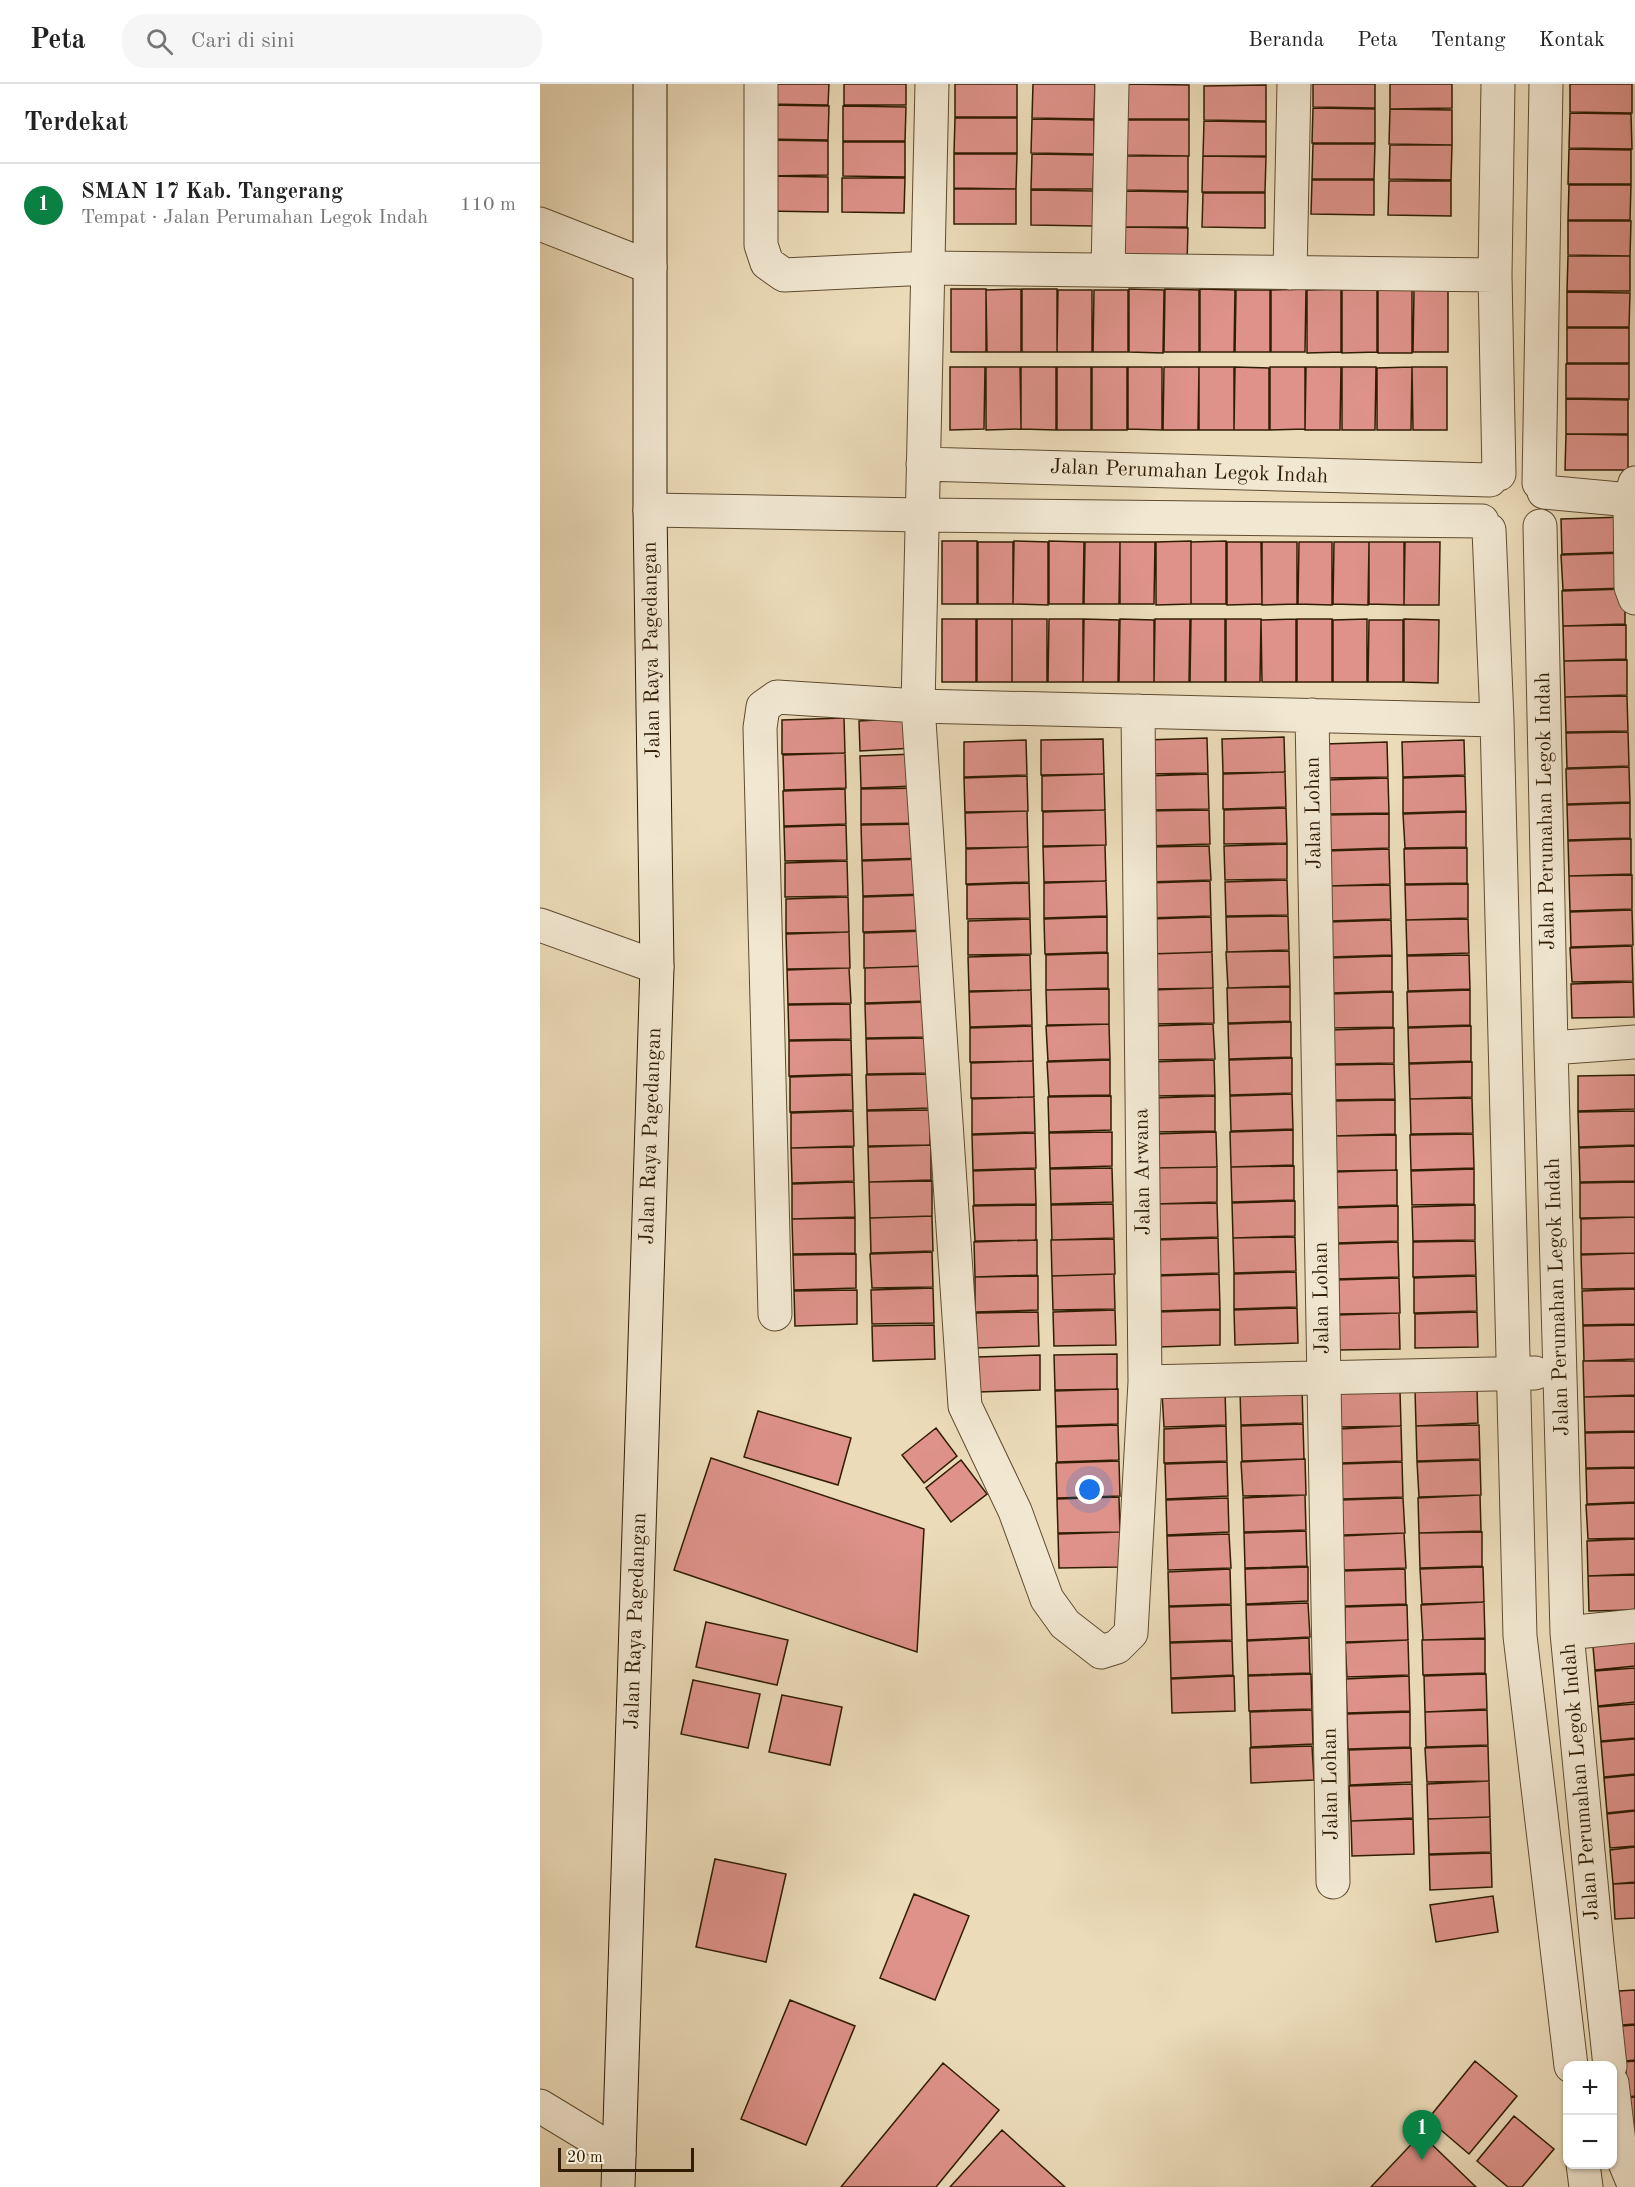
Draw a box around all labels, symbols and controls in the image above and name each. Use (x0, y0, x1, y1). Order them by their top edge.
search box (122, 14, 542, 68)
icon: search (143, 25, 176, 58)
text: Peta (30, 27, 86, 55)
text: Cari di sini (191, 30, 294, 52)
text: Beranda (1248, 30, 1324, 51)
text: Peta (1357, 30, 1398, 51)
text: Tentang (1431, 30, 1506, 51)
text: Kontak (1539, 30, 1605, 51)
text: Terdekat (24, 110, 128, 136)
text: SMAN 17 Kab. Tangerang (81, 181, 343, 203)
text: 1 (38, 195, 49, 215)
text: 110 m (460, 195, 516, 215)
text: Tempat · Jalan Perumahan Legok Indah (81, 208, 428, 228)
street label: Jalan Perumahan Legok Indah (1050, 457, 1328, 487)
street label: Jalan Raya Pagedangan (640, 541, 664, 759)
street label: Jalan Perumahan Legok Indah (1533, 672, 1559, 950)
street label: Jalan Lohan (1303, 757, 1325, 869)
street label: Jalan Raya Pagedangan (637, 1027, 665, 1245)
street label: Jalan Arwana (1131, 1108, 1155, 1236)
street label: Jalan Perumahan Legok Indah (1543, 1158, 1573, 1436)
street label: Jalan Lohan (1311, 1242, 1333, 1354)
your location (1075, 1475, 1104, 1504)
street label: Jalan Raya Pagedangan (622, 1512, 650, 1730)
street label: Jalan Perumahan Legok Indah (1558, 1642, 1604, 1922)
street label: Jalan Lohan (1320, 1728, 1342, 1840)
map controls (1563, 2061, 1617, 2169)
button: + (1563, 2061, 1617, 2115)
pin: 1 (1402, 2110, 1442, 2160)
button: − (1563, 2115, 1617, 2169)
scale bar (558, 2145, 694, 2172)
text: 20 m (567, 2150, 603, 2166)

